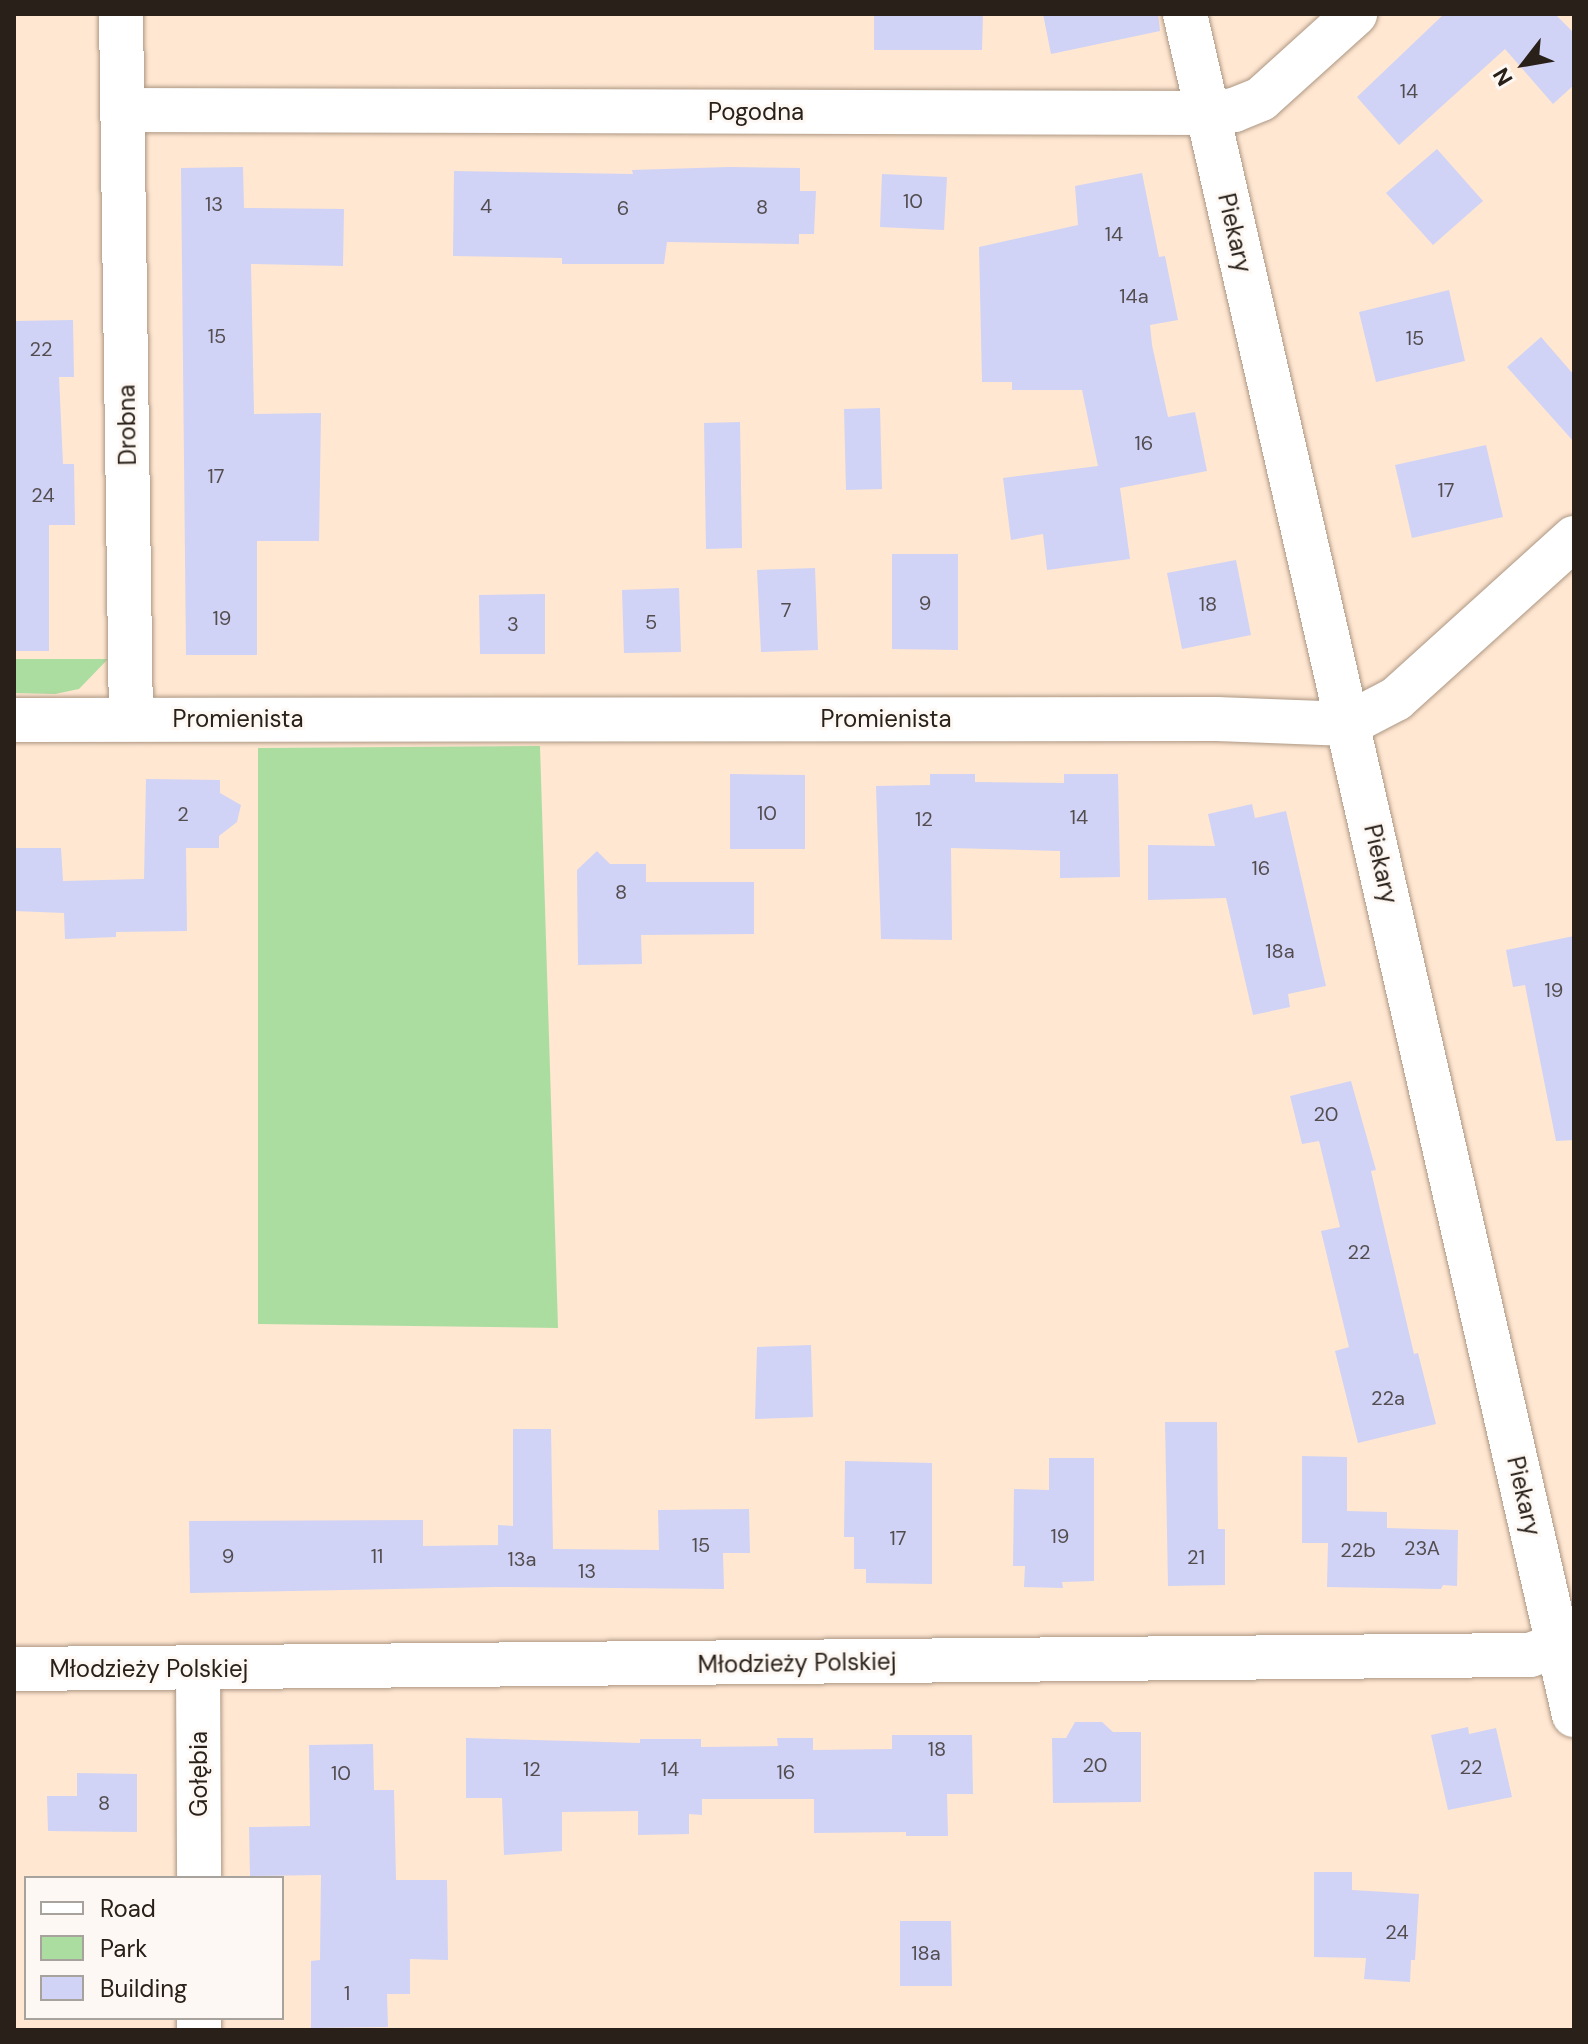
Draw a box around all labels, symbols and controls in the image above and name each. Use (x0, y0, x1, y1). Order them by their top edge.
north arrow (1484, 24, 1564, 104)
text: N (1486, 62, 1520, 91)
house number: 14 (1400, 79, 1418, 103)
street label: Pogodna (708, 98, 804, 126)
house number: 10 (903, 189, 923, 213)
street label: Piekary (1212, 190, 1258, 276)
house number: 13 (205, 192, 223, 216)
house number: 4 (480, 194, 492, 218)
house number: 8 (756, 195, 768, 219)
house number: 6 (617, 196, 629, 220)
house number: 14 (1105, 222, 1123, 246)
house number: 14a (1119, 284, 1149, 308)
house number: 15 (208, 324, 226, 348)
house number: 15 (1406, 326, 1424, 350)
house number: 22 (29, 337, 53, 361)
street label: Drobna (112, 384, 142, 466)
house number: 16 (1135, 431, 1153, 455)
house number: 17 (208, 464, 224, 488)
house number: 17 (1438, 478, 1454, 502)
house number: 24 (31, 483, 55, 507)
house number: 9 (919, 591, 931, 615)
house number: 18 (1199, 592, 1217, 616)
house number: 7 (781, 598, 791, 622)
house number: 19 (213, 606, 231, 630)
house number: 5 (645, 610, 657, 634)
house number: 3 (507, 612, 519, 636)
street label: Promienista (173, 705, 303, 733)
street label: Promienista (821, 705, 951, 733)
house number: 10 (757, 801, 777, 825)
house number: 2 (177, 802, 189, 826)
house number: 14 (1070, 805, 1088, 829)
house number: 12 (915, 807, 933, 831)
street label: Piekary (1358, 821, 1404, 907)
house number: 16 (1252, 856, 1270, 880)
house number: 8 (615, 880, 627, 904)
house number: 18a (1265, 939, 1295, 963)
house number: 19 (1545, 978, 1563, 1002)
house number: 20 (1314, 1102, 1338, 1126)
house number: 22 (1347, 1240, 1371, 1264)
house number: 22a (1371, 1386, 1405, 1410)
street label: Piekary (1501, 1453, 1547, 1539)
house number: 19 (1051, 1524, 1069, 1548)
house number: 17 (890, 1526, 906, 1550)
house number: 15 (692, 1533, 710, 1557)
house number: 23A (1404, 1536, 1440, 1560)
house number: 22b (1340, 1538, 1376, 1562)
house number: 9 (222, 1544, 234, 1568)
house number: 11 (371, 1544, 383, 1568)
house number: 21 (1187, 1545, 1205, 1569)
house number: 13a (508, 1547, 536, 1571)
house number: 13 (578, 1559, 596, 1583)
street label: Młodzieży Polskiej (697, 1647, 897, 1679)
street label: Młodzieży Polskiej (50, 1655, 248, 1683)
street label: Gołębia (185, 1731, 213, 1817)
house number: 18 (928, 1737, 946, 1761)
house number: 20 (1083, 1753, 1107, 1777)
house number: 22 (1459, 1755, 1483, 1779)
house number: 12 (523, 1757, 541, 1781)
house number: 14 (661, 1757, 679, 1781)
house number: 16 (777, 1760, 795, 1784)
house number: 10 (331, 1761, 351, 1785)
house number: 8 (98, 1791, 110, 1815)
legend (24, 1876, 284, 2020)
text: Road (100, 1893, 156, 1924)
house number: 24 (1385, 1920, 1409, 1944)
text: Park (100, 1933, 147, 1964)
house number: 18a (911, 1941, 941, 1965)
text: Building (100, 1973, 187, 2004)
house number: 1 (344, 1981, 350, 2005)

